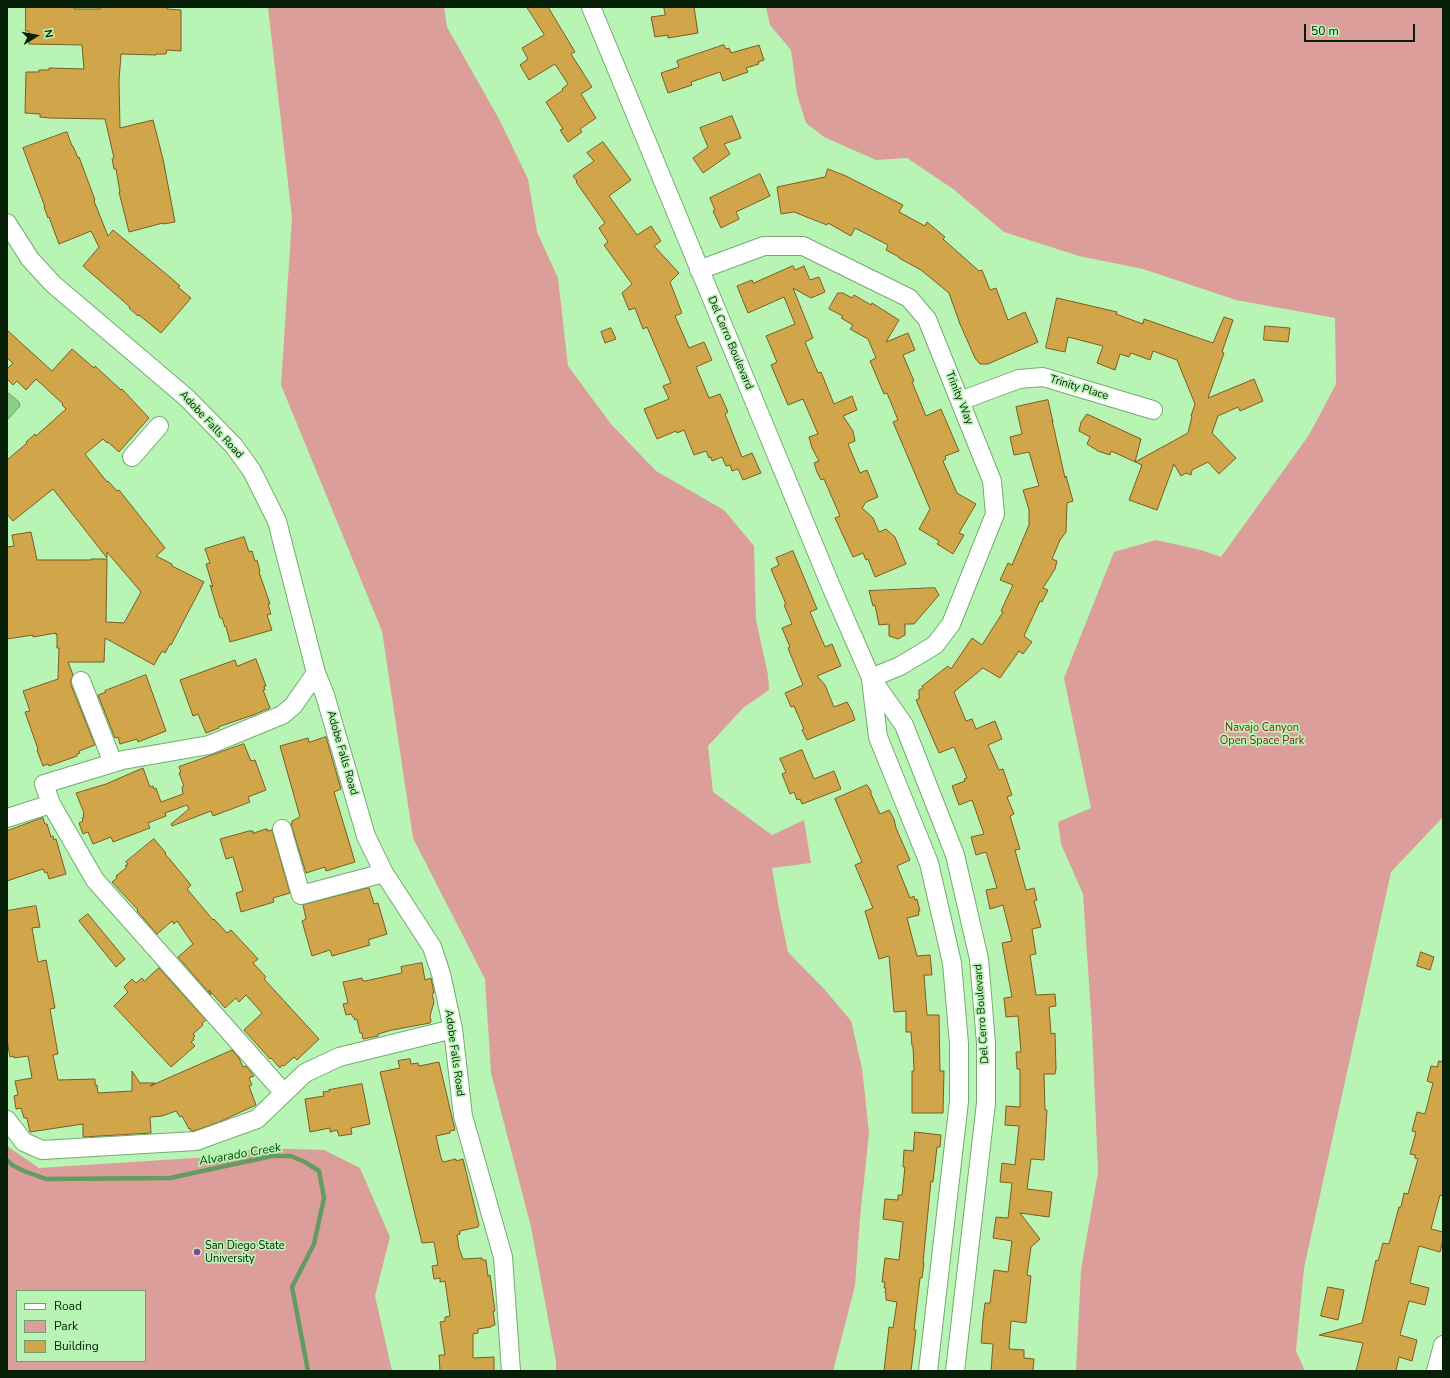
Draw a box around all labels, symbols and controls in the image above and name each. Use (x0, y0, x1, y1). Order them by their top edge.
north arrow (16, 16, 56, 56)
scale bar (1306, 16, 1417, 42)
text: 50 m (1311, 23, 1339, 39)
text: N (40, 28, 56, 39)
street label: Del Cerro Boulevard (704, 294, 756, 392)
street label: Trinity Way (942, 369, 976, 427)
street label: Trinity Place (1048, 373, 1110, 403)
street label: Adobe Falls Road (176, 389, 246, 461)
street label: Adobe Falls Road (324, 709, 360, 797)
park label: Navajo Canyon Open Space Park (1220, 721, 1304, 747)
street label: Del Cerro Boulevard (972, 964, 992, 1064)
street label: Adobe Falls Road (441, 1009, 467, 1097)
water label: Alvarado Creek (198, 1141, 282, 1169)
place label: San Diego State University (205, 1239, 285, 1265)
marker: San Diego State University (192, 1247, 202, 1257)
legend (16, 1290, 146, 1362)
text: Road (54, 1298, 82, 1314)
text: Park (54, 1318, 78, 1334)
text: Building (54, 1338, 99, 1354)

